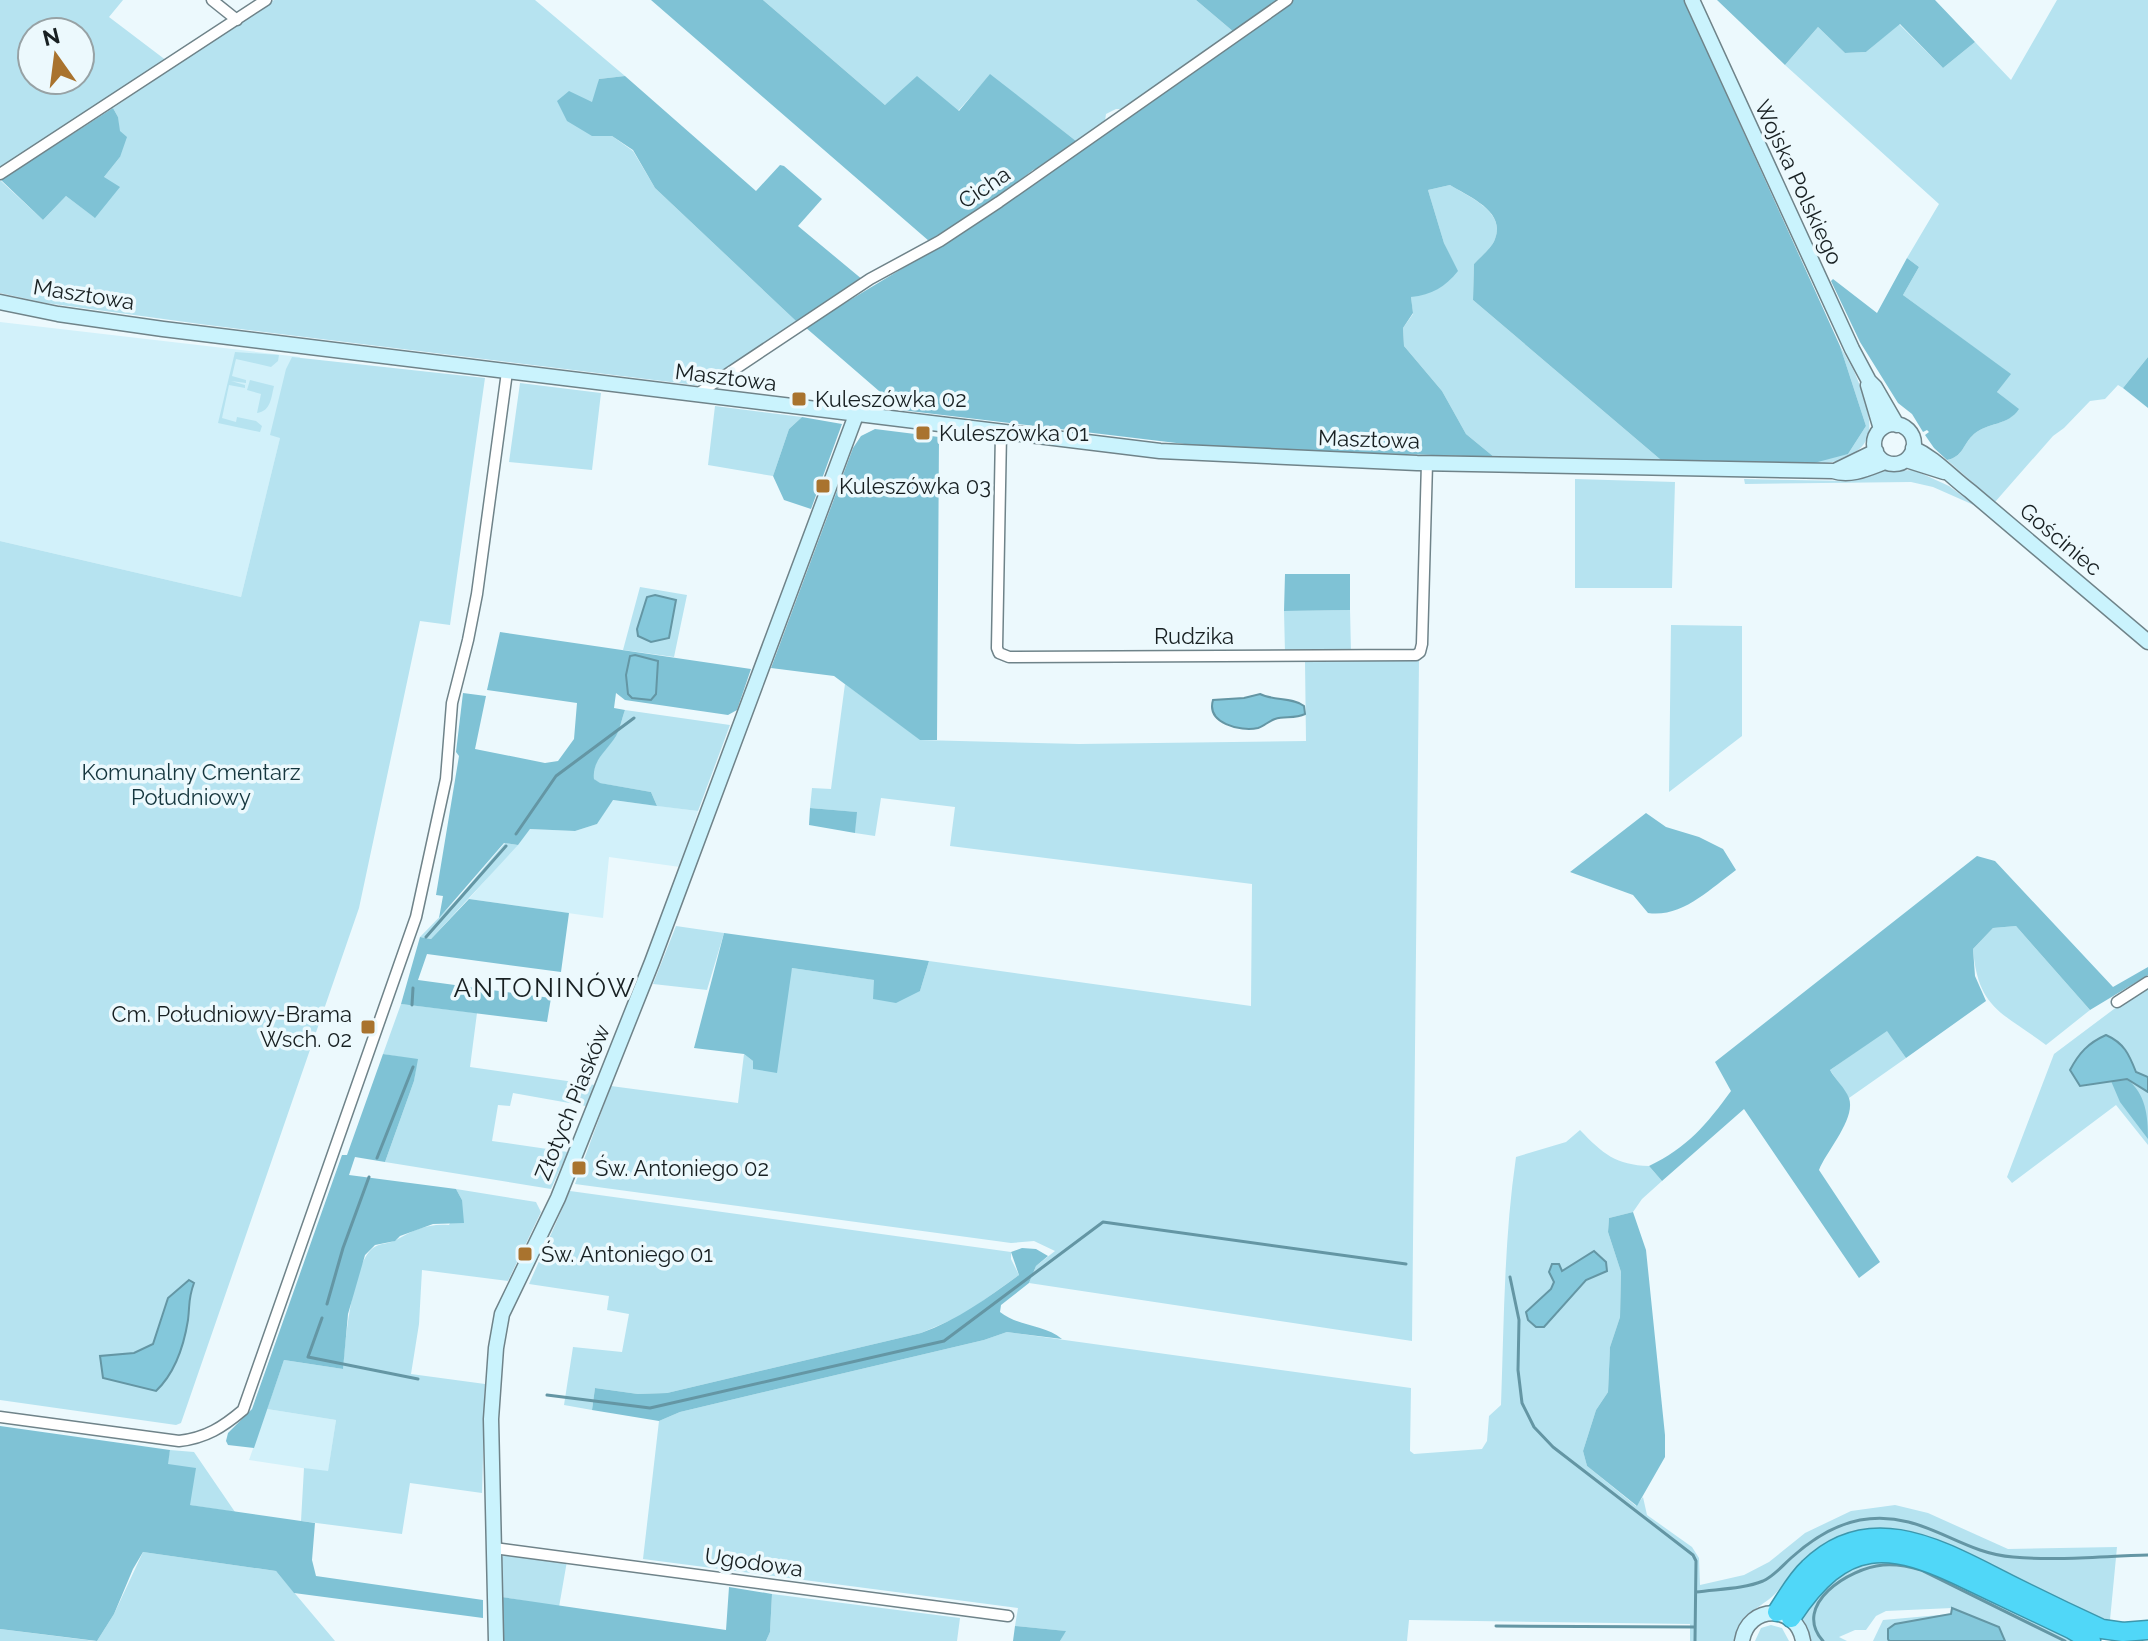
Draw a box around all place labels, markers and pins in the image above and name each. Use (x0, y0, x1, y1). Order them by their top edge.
place label: Kuleszówka 02 (815, 386, 967, 412)
marker: Kuleszówka 02 (790, 390, 808, 408)
place label: Kuleszówka 01 (939, 420, 1089, 446)
marker: Kuleszówka 01 (914, 424, 932, 442)
place label: Kuleszówka 03 (839, 473, 991, 499)
marker: Kuleszówka 03 (814, 477, 832, 495)
place label: Cm. Południowy-Brama Wsch. 02 (112, 1001, 352, 1052)
marker: Cm. Południowy-Brama Wsch. 02 (359, 1018, 377, 1036)
place label: Św. Antoniego 02 (595, 1154, 769, 1181)
marker: Św. Antoniego 02 (570, 1159, 588, 1177)
place label: Św. Antoniego 01 (541, 1240, 713, 1267)
marker: Św. Antoniego 01 (516, 1245, 534, 1263)

